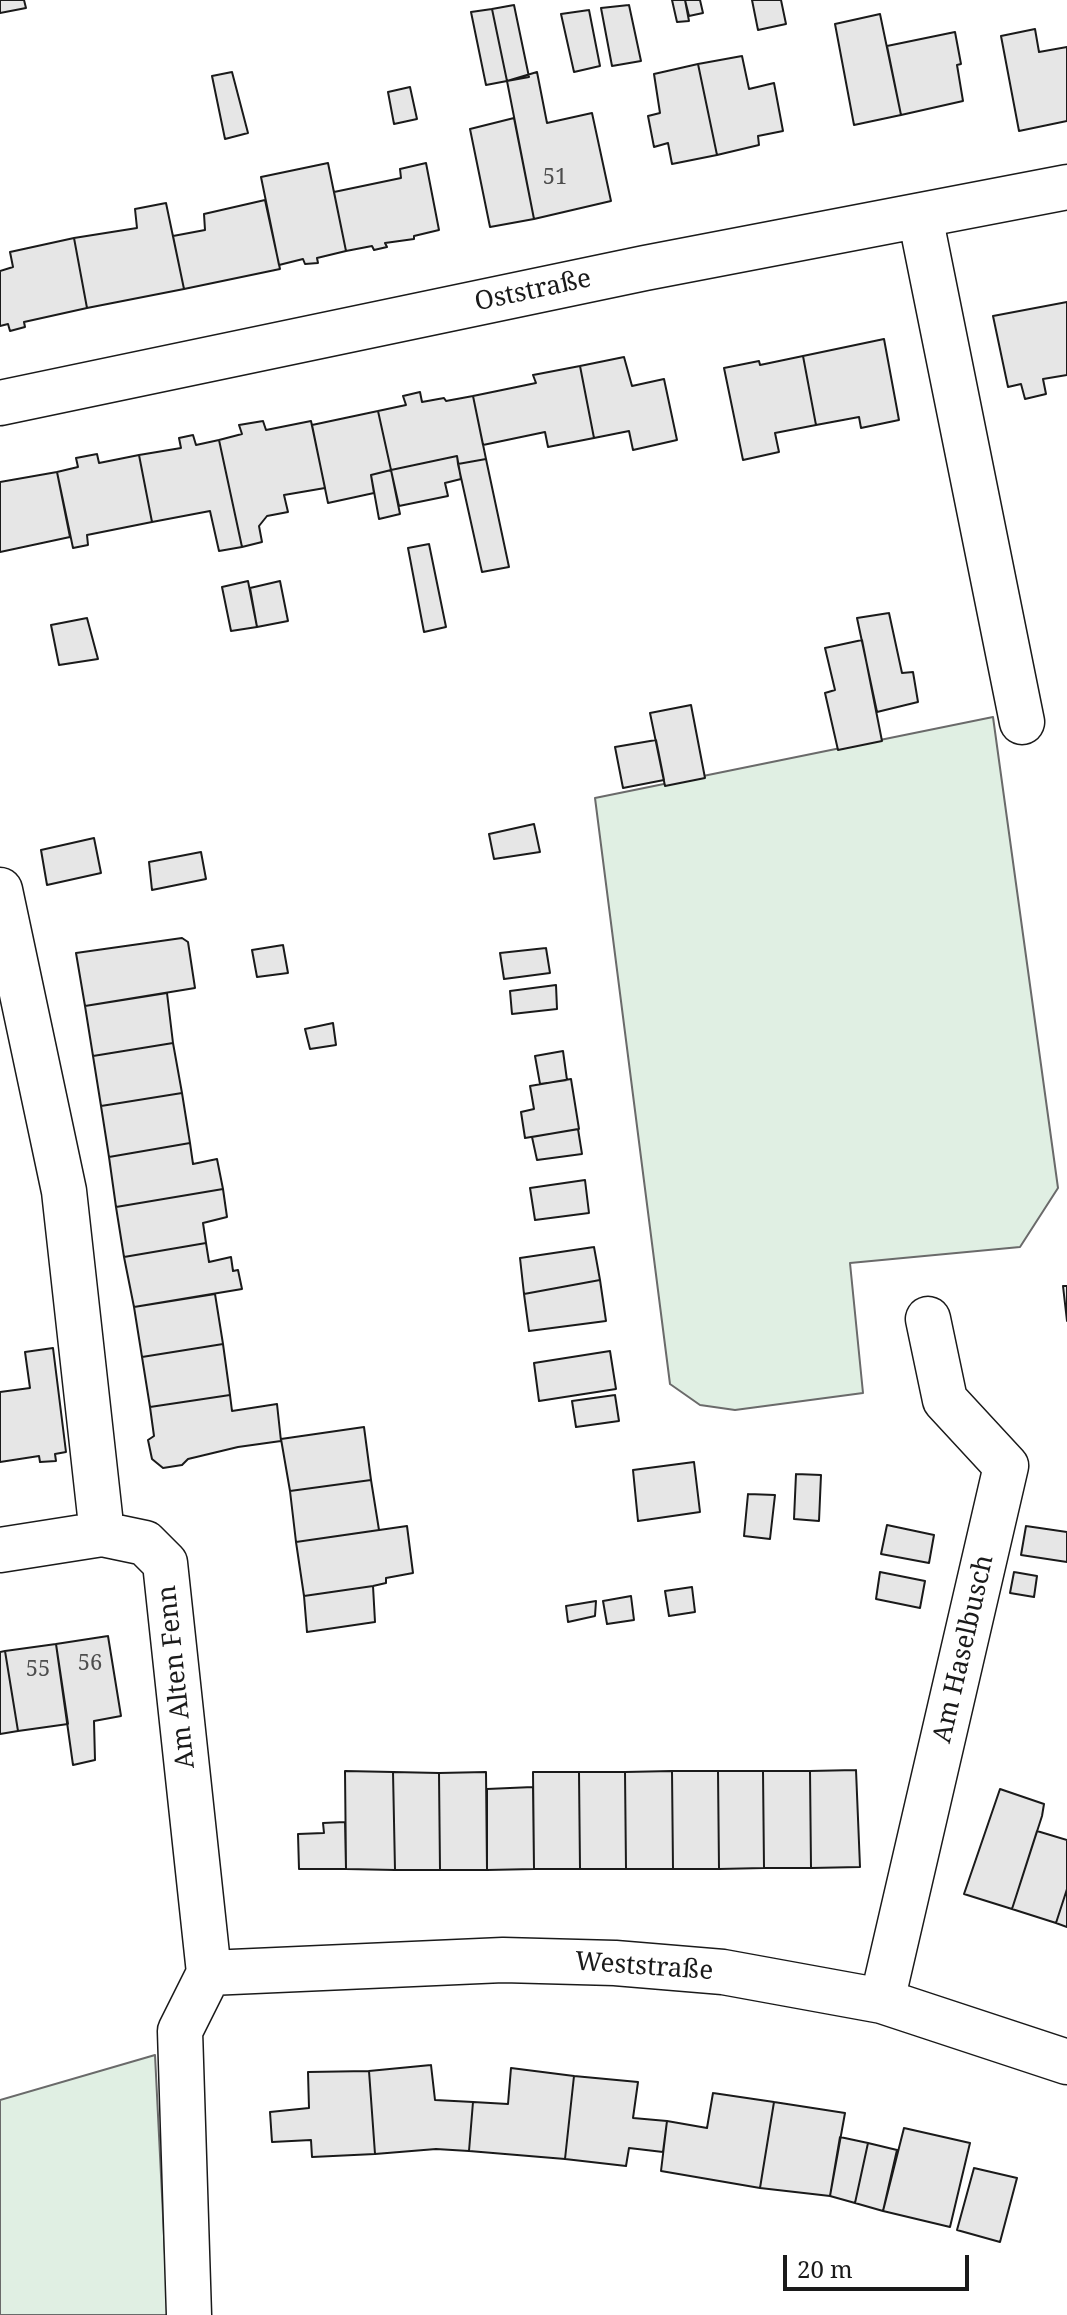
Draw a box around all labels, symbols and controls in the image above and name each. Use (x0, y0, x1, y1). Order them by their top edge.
house number: 51 (543, 165, 567, 191)
street label: Oststraße (472, 263, 594, 319)
street label: Am Haselbusch (927, 1552, 1001, 1746)
street label: Am Alten Fenn (152, 1584, 202, 1770)
house number: 56 (78, 1651, 102, 1677)
house number: 55 (26, 1657, 50, 1683)
street label: Weststraße (574, 1947, 714, 1987)
scale bar (787, 2239, 973, 2289)
text: 20 m (797, 2252, 853, 2285)

